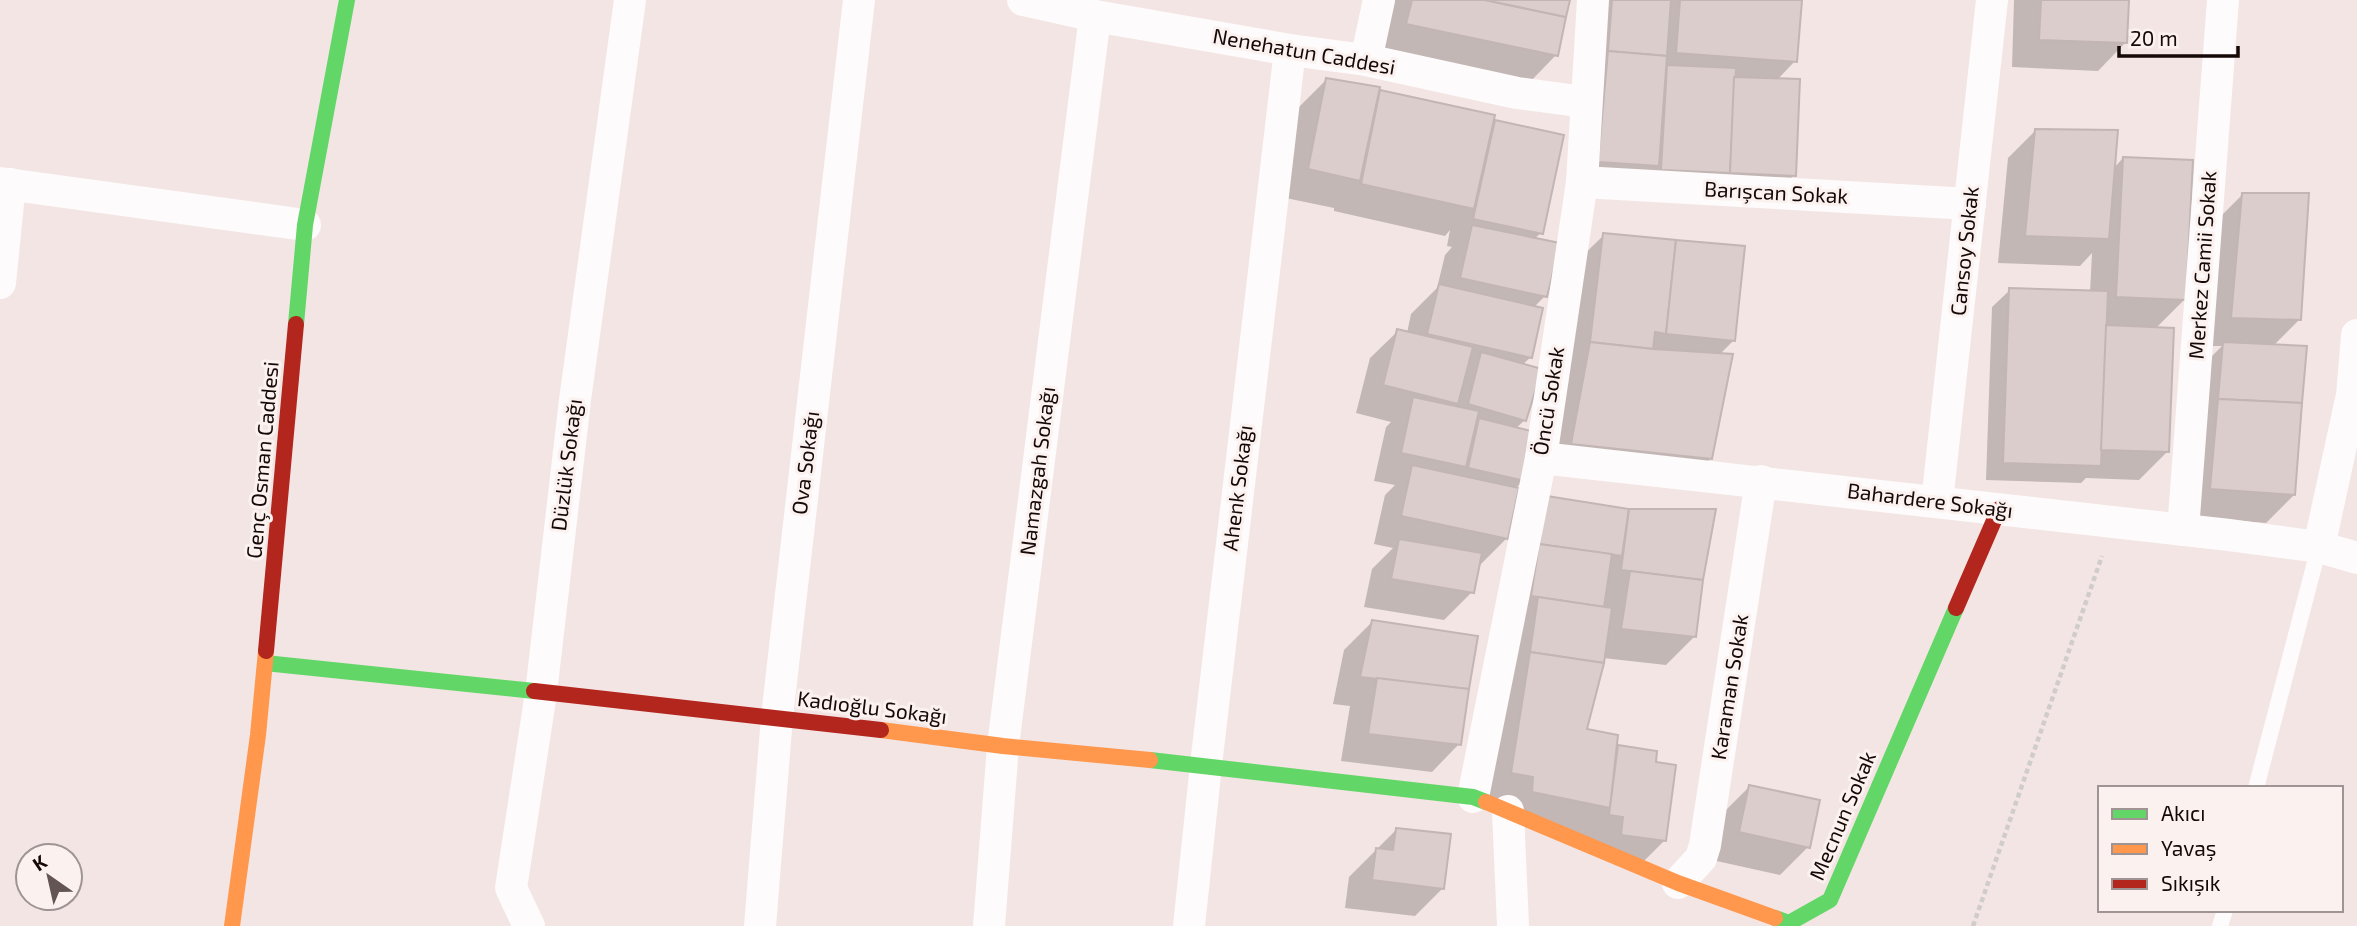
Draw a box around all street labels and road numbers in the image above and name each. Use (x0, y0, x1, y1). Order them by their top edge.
street label: Nenehatun Caddesi (1211, 22, 1397, 79)
street label: Merkez Camii Sokak (2182, 170, 2221, 360)
street label: Barışcan Sokak (1703, 175, 1849, 210)
street label: Cansoy Sokak (1944, 185, 1983, 317)
street label: Öncü Sokak (1527, 344, 1568, 457)
street label: Genç Osman Caddesi (240, 360, 285, 560)
street label: Namazgah Sokağı (1014, 385, 1059, 557)
street label: Düzlük Sokağı (545, 397, 586, 532)
street label: Ova Sokağı (786, 410, 823, 516)
street label: Ahenk Sokağı (1216, 423, 1257, 552)
street label: Bahardere Sokağı (1846, 477, 2014, 522)
street label: Karaman Sokak (1705, 612, 1752, 761)
street label: Kadıoğlu Sokağı (796, 685, 948, 728)
street label: Mecnun Sokak (1803, 747, 1880, 884)

